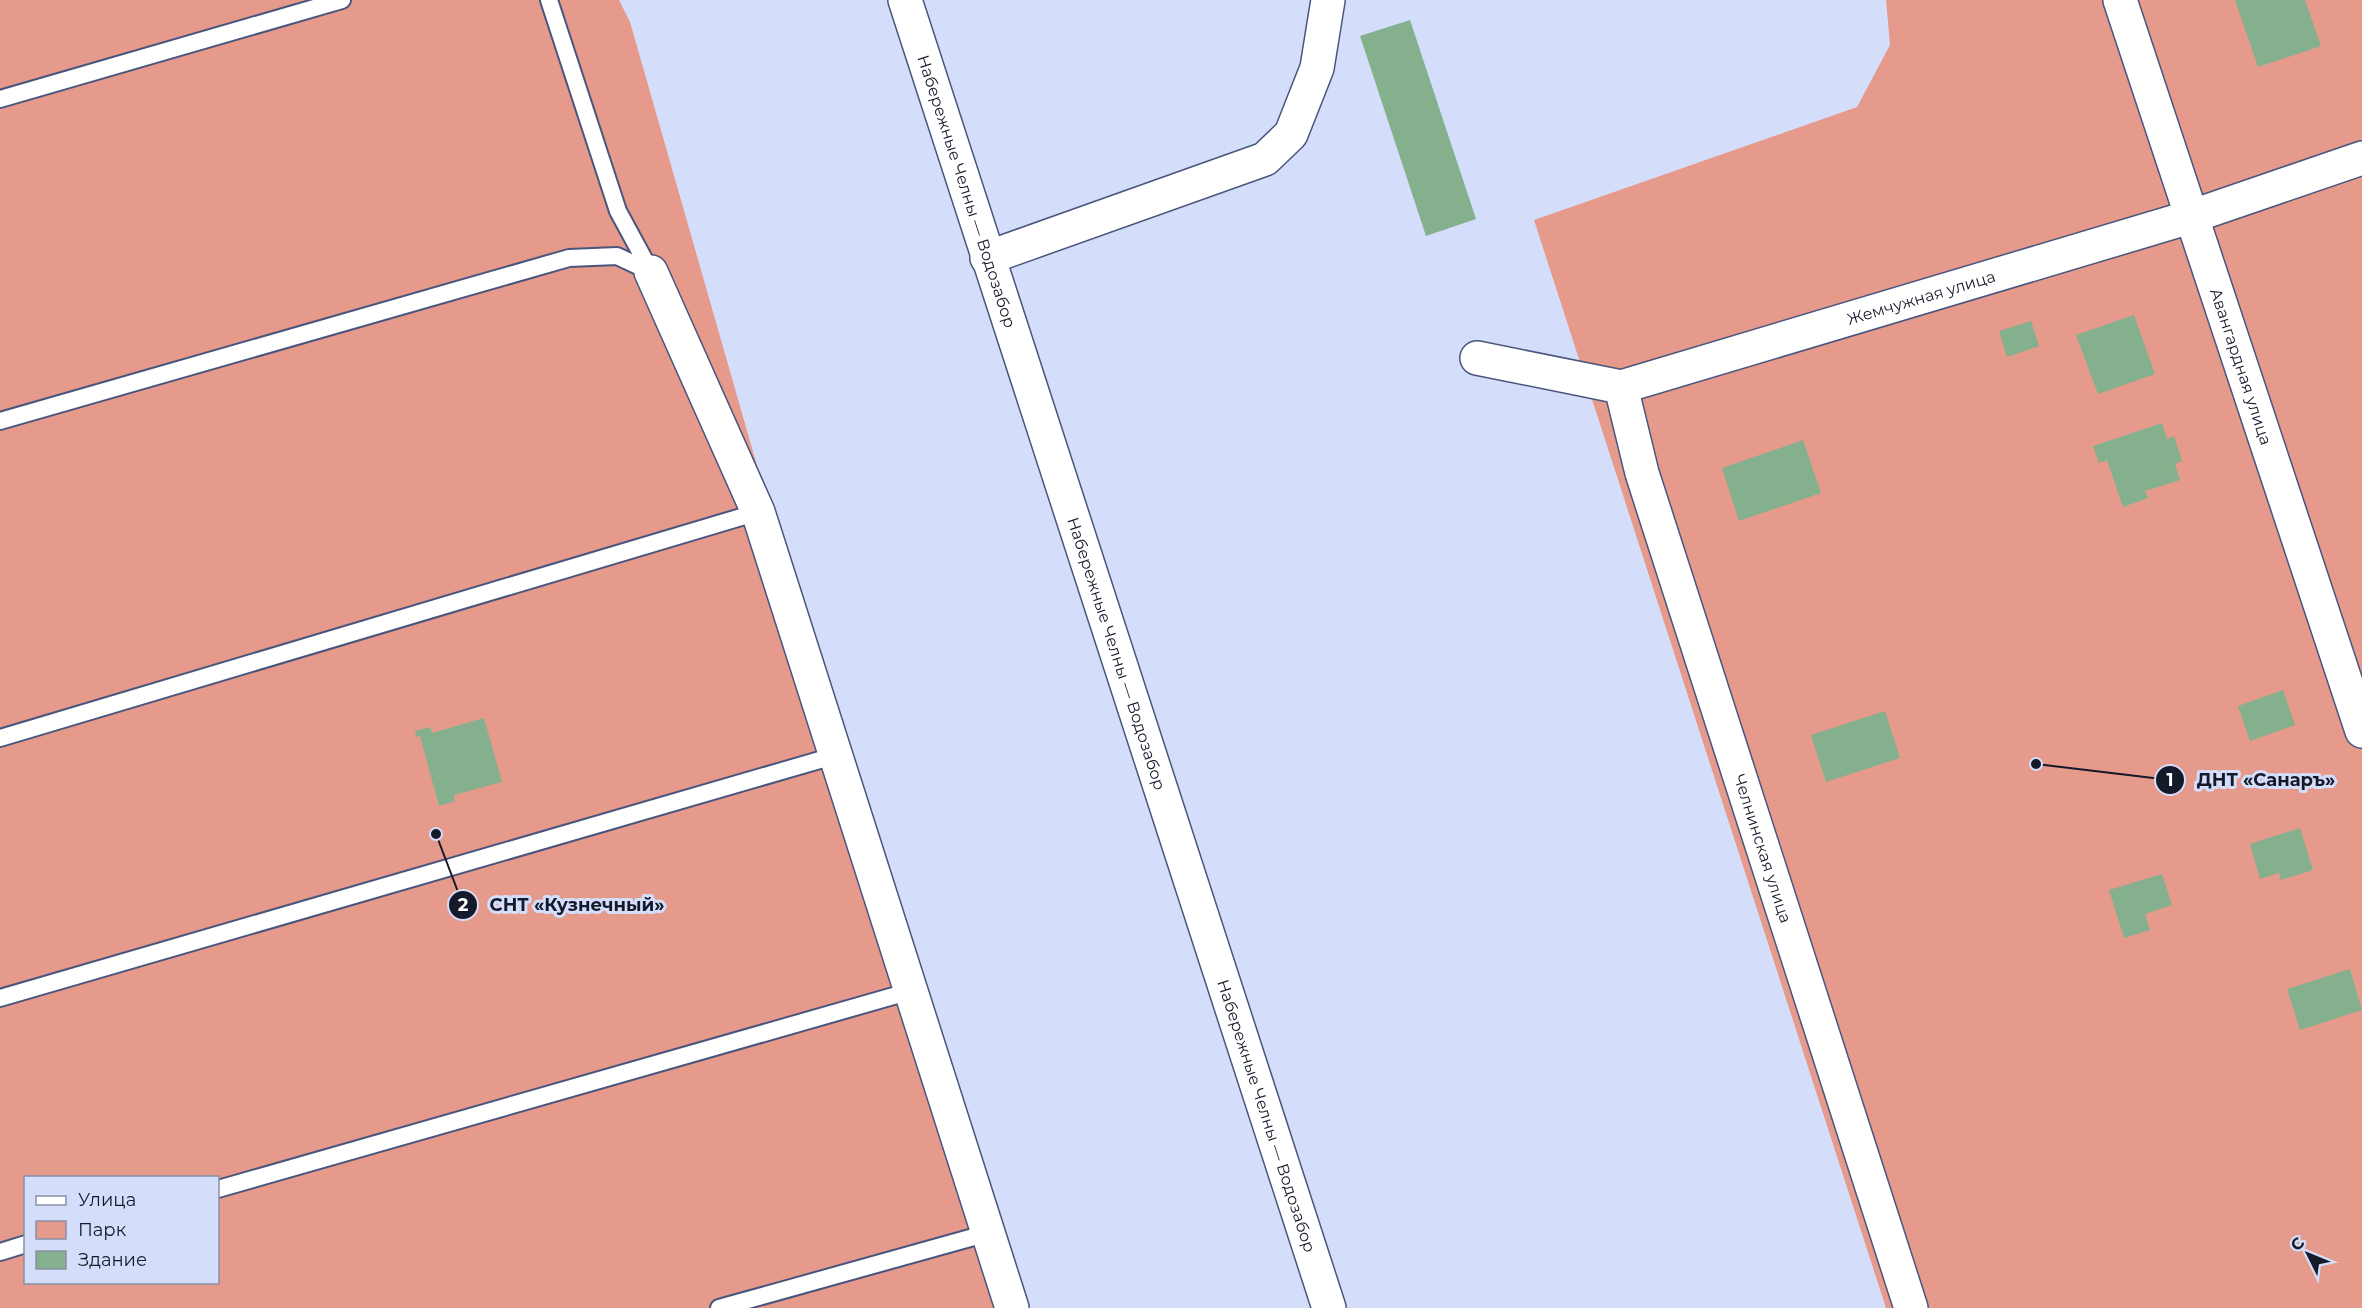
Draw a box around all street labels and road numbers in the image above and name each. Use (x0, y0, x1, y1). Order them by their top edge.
street label: Набережные Челны — Водозабор (913, 53, 1020, 330)
street label: Жемчужная улица (1845, 267, 1997, 329)
street label: Авангардная улица (2206, 286, 2276, 447)
street label: Набережные Челны — Водозабор (1063, 515, 1169, 792)
street label: Челнинская улица (1730, 772, 1795, 925)
street label: Набережные Челны — Водозабор (1213, 977, 1319, 1255)

